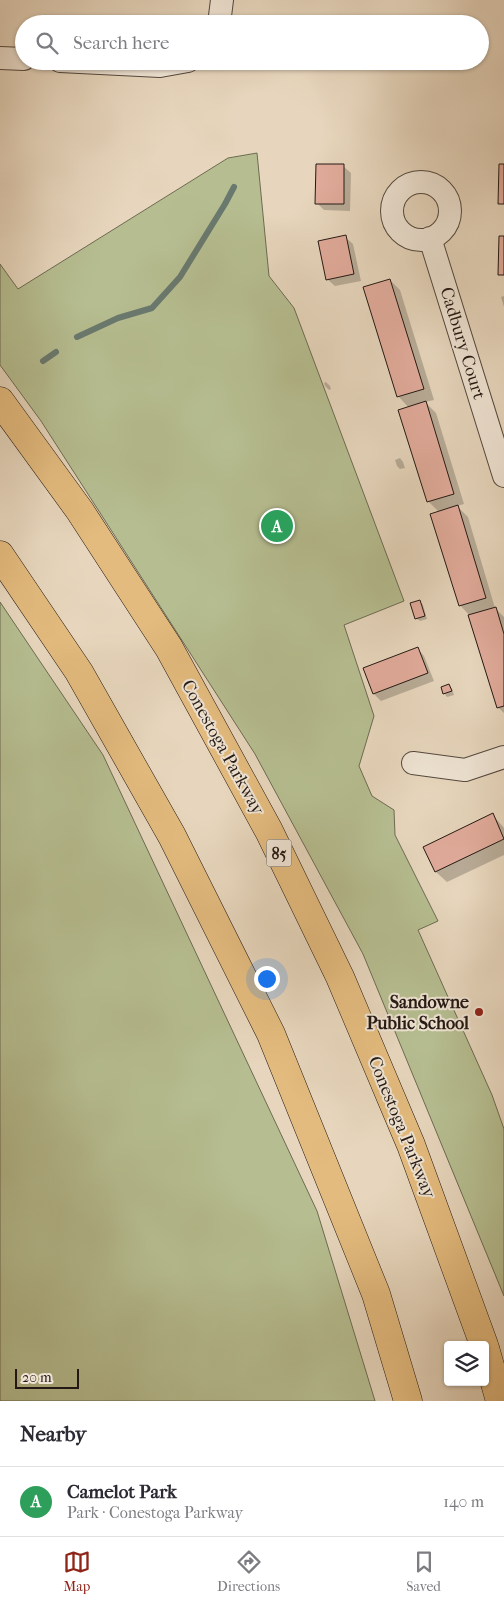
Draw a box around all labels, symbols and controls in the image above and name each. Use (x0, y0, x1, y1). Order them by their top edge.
search box (15, 15, 489, 70)
icon: search (33, 29, 61, 57)
text: Search here (73, 32, 169, 54)
street label: Cadbury Court (435, 284, 490, 402)
pin: A (261, 507, 293, 545)
street label: Conestoga Parkway (177, 676, 269, 820)
road number: 85 (266, 840, 292, 866)
your location (254, 966, 280, 992)
place label: Sandowne Public School (367, 992, 470, 1034)
marker: Sandowne Public School (473, 1006, 485, 1018)
street label: Conestoga Parkway (364, 1053, 440, 1202)
map controls (444, 1341, 489, 1386)
button: layers (444, 1341, 489, 1386)
scale bar (15, 1366, 79, 1389)
text: 20 m (22, 1369, 52, 1386)
text: Nearby (20, 1422, 86, 1446)
text: Camelot Park (67, 1481, 177, 1503)
text: A (31, 1492, 41, 1511)
text: 140 m (443, 1492, 484, 1511)
text: Park · Conestoga Parkway (67, 1503, 243, 1522)
tab: Map (63, 1548, 91, 1595)
tab: Directions (217, 1548, 280, 1595)
tab: Saved (406, 1548, 441, 1595)

